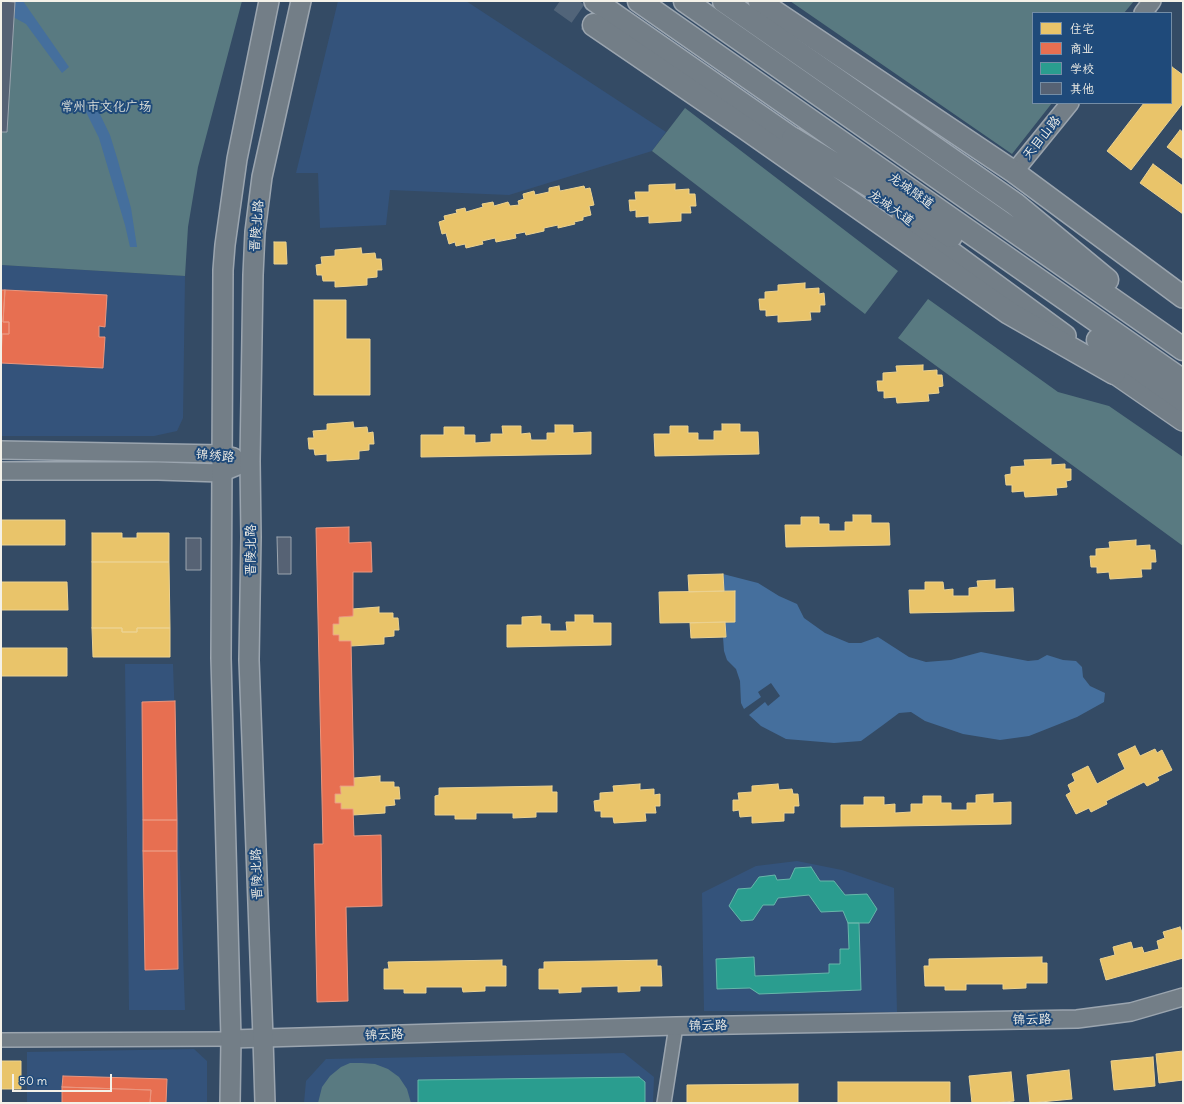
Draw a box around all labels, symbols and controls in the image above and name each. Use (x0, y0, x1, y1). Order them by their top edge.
legend (1032, 12, 1172, 104)
text: 住宅 (1070, 21, 1094, 36)
text: 商业 (1070, 41, 1094, 56)
text: 学校 (1070, 61, 1094, 76)
text: 其他 (1070, 81, 1094, 96)
park label: 常州市文化广场 (61, 99, 151, 115)
street label: 天目山路 (1020, 113, 1064, 163)
street label: 龙城隧道 (885, 170, 937, 212)
street label: 龙城大道 (865, 187, 917, 229)
street label: 晋陵北路 (247, 199, 267, 253)
street label: 锦绣路 (195, 447, 235, 465)
street label: 晋陵北路 (243, 524, 259, 576)
street label: 晋陵北路 (248, 848, 266, 900)
street label: 锦云路 (1012, 1012, 1052, 1028)
street label: 锦云路 (688, 1018, 728, 1034)
street label: 锦云路 (364, 1027, 404, 1043)
scale bar (14, 1066, 114, 1092)
text: 50 m (19, 1073, 47, 1088)

